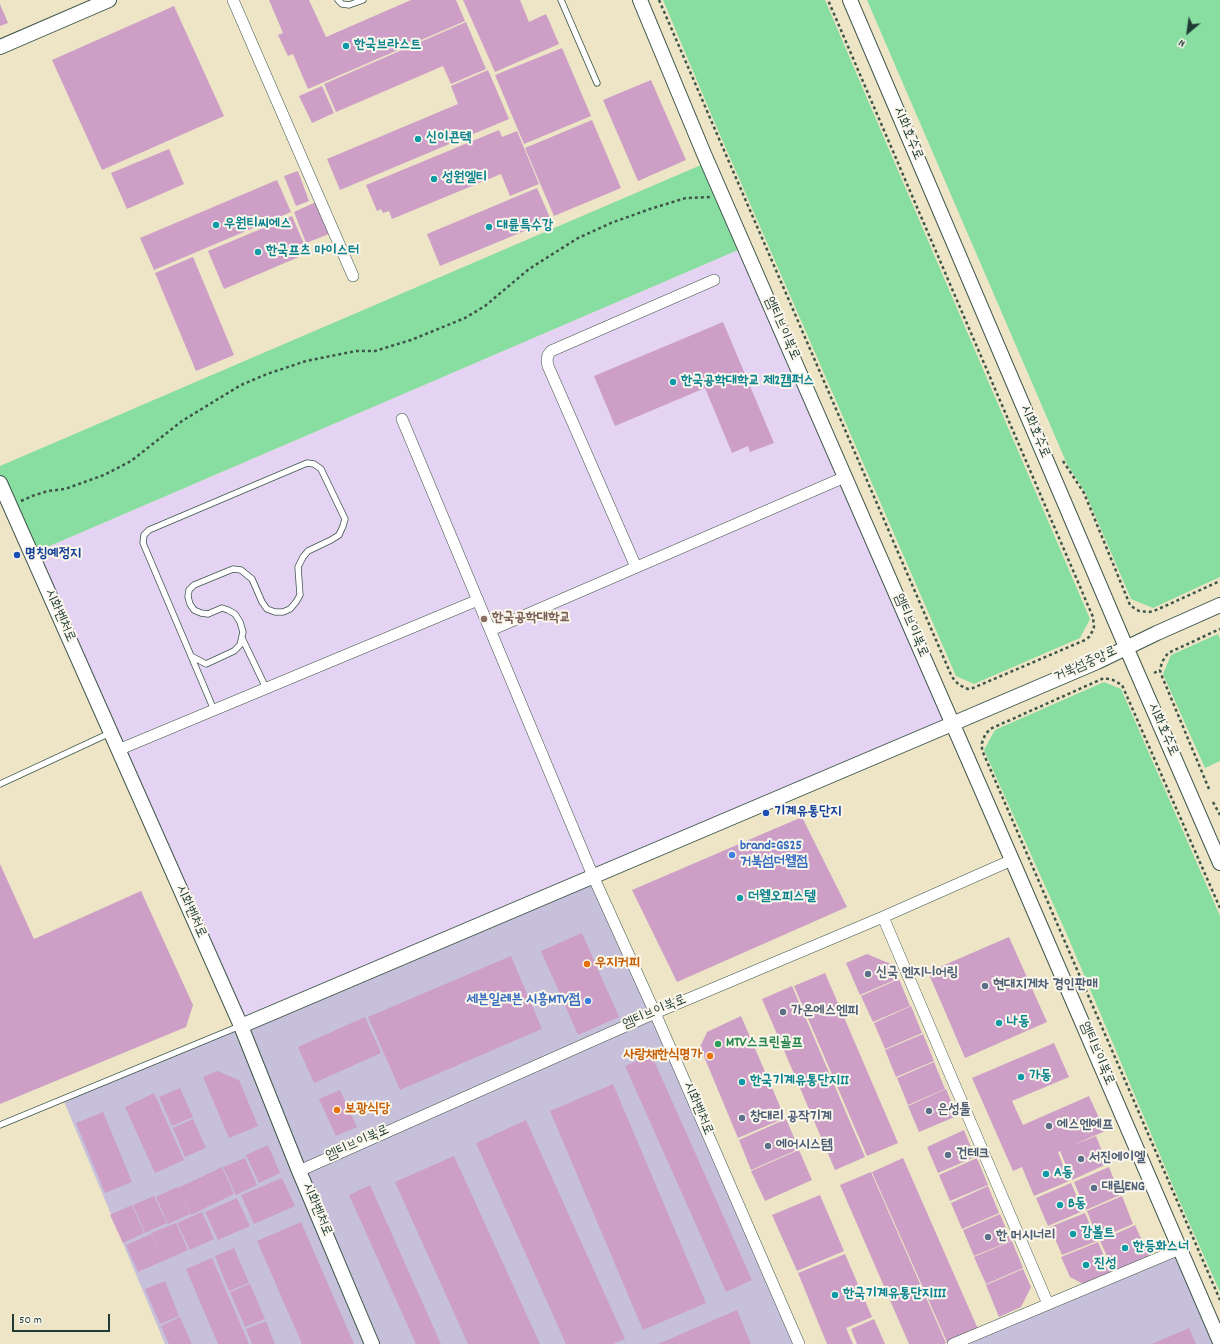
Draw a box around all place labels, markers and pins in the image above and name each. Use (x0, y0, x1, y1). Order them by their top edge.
place label: 한국브라스트 (354, 38, 422, 54)
marker: 한국브라스트 (341, 41, 351, 51)
place label: 신이콘텍 (426, 131, 471, 147)
marker: 신이콘텍 (413, 134, 423, 144)
place label: 성원엘티 (442, 171, 487, 187)
marker: 성원엘티 (429, 174, 439, 184)
place label: 우원티씨에스 (224, 217, 292, 233)
place label: 대륜특수강 (497, 219, 553, 235)
marker: 우원티씨에스 (211, 220, 221, 230)
marker: 대륜특수강 (484, 222, 494, 232)
place label: 한국프츠 마이스터 (266, 244, 359, 260)
marker: 한국프츠 마이스터 (253, 247, 263, 257)
place label: 한국공학대학교 제2캠퍼스 (681, 374, 814, 390)
marker: 한국공학대학교 제2캠퍼스 (668, 377, 678, 387)
place label: 명칭예정지 (25, 547, 81, 563)
marker: 명칭예정지 (12, 550, 22, 560)
place label: 한국공학대학교 (492, 611, 571, 627)
marker: 한국공학대학교 (479, 614, 489, 624)
place label: 기계유통단지 (774, 805, 842, 821)
marker: 기계유통단지 (761, 808, 771, 818)
place label: brand=GS25 거북섬더웰점 (740, 839, 808, 872)
marker: brand=GS25 거북섬더웰점 (727, 850, 737, 860)
place label: 더웰오피스텔 (748, 890, 816, 906)
marker: 더웰오피스텔 (735, 893, 745, 903)
place label: 우지커피 (595, 956, 640, 972)
marker: 우지커피 (582, 959, 592, 969)
place label: 신국 엔지니어링 (876, 966, 958, 982)
marker: 신국 엔지니어링 (863, 969, 873, 979)
place label: 현대지게차 경인판매 (993, 978, 1098, 994)
marker: 현대지게차 경인판매 (980, 981, 990, 991)
place label: 세븐일레븐 시흥MTV점 (466, 993, 580, 1009)
marker: 세븐일레븐 시흥MTV점 (583, 996, 593, 1006)
place label: 가온에스엔피 (791, 1004, 859, 1020)
marker: 가온에스엔피 (778, 1007, 788, 1017)
place label: 나동 (1007, 1015, 1030, 1031)
marker: 나동 (994, 1018, 1004, 1028)
place label: MTV스크린골프 (726, 1036, 803, 1052)
marker: MTV스크린골프 (713, 1039, 723, 1049)
place label: 사랑채한식명가 (623, 1048, 702, 1064)
marker: 사랑채한식명가 (705, 1051, 715, 1061)
place label: 가동 (1029, 1069, 1052, 1085)
marker: 가동 (1016, 1072, 1026, 1082)
place label: 한국기계유통단지II (750, 1074, 849, 1090)
marker: 한국기계유통단지II (737, 1077, 747, 1087)
place label: 보광식당 (345, 1102, 390, 1118)
place label: 은성툴 (937, 1103, 971, 1119)
marker: 보광식당 (332, 1105, 342, 1115)
marker: 은성툴 (924, 1106, 934, 1116)
place label: 창대리 공작기계 (750, 1110, 832, 1126)
marker: 창대리 공작기계 (737, 1113, 747, 1123)
place label: 에스엔에프 (1057, 1118, 1113, 1134)
marker: 에스엔에프 (1044, 1121, 1054, 1131)
place label: 에어시스템 (776, 1138, 832, 1154)
marker: 에어시스템 (763, 1141, 773, 1151)
place label: 건테크 (956, 1147, 990, 1163)
marker: 건테크 (943, 1150, 953, 1160)
place label: 서진에이엘 (1089, 1151, 1145, 1167)
marker: 서진에이엘 (1076, 1154, 1086, 1164)
place label: A동 (1054, 1166, 1073, 1182)
marker: A동 (1041, 1169, 1051, 1179)
place label: 대림ENG (1102, 1180, 1145, 1196)
marker: 대림ENG (1089, 1183, 1099, 1193)
place label: B동 (1068, 1197, 1086, 1213)
marker: B동 (1055, 1200, 1065, 1210)
place label: 강볼트 (1081, 1226, 1115, 1242)
place label: 한 머시너리 (996, 1229, 1056, 1245)
marker: 강볼트 (1068, 1229, 1078, 1239)
marker: 한 머시너리 (983, 1232, 993, 1242)
place label: 한등화스너 (1133, 1240, 1189, 1256)
marker: 한등화스너 (1120, 1243, 1130, 1253)
place label: 진성 (1094, 1257, 1117, 1273)
marker: 진성 (1081, 1260, 1091, 1270)
place label: 한국기계유통단지III (843, 1287, 946, 1303)
marker: 한국기계유통단지III (830, 1290, 840, 1300)

